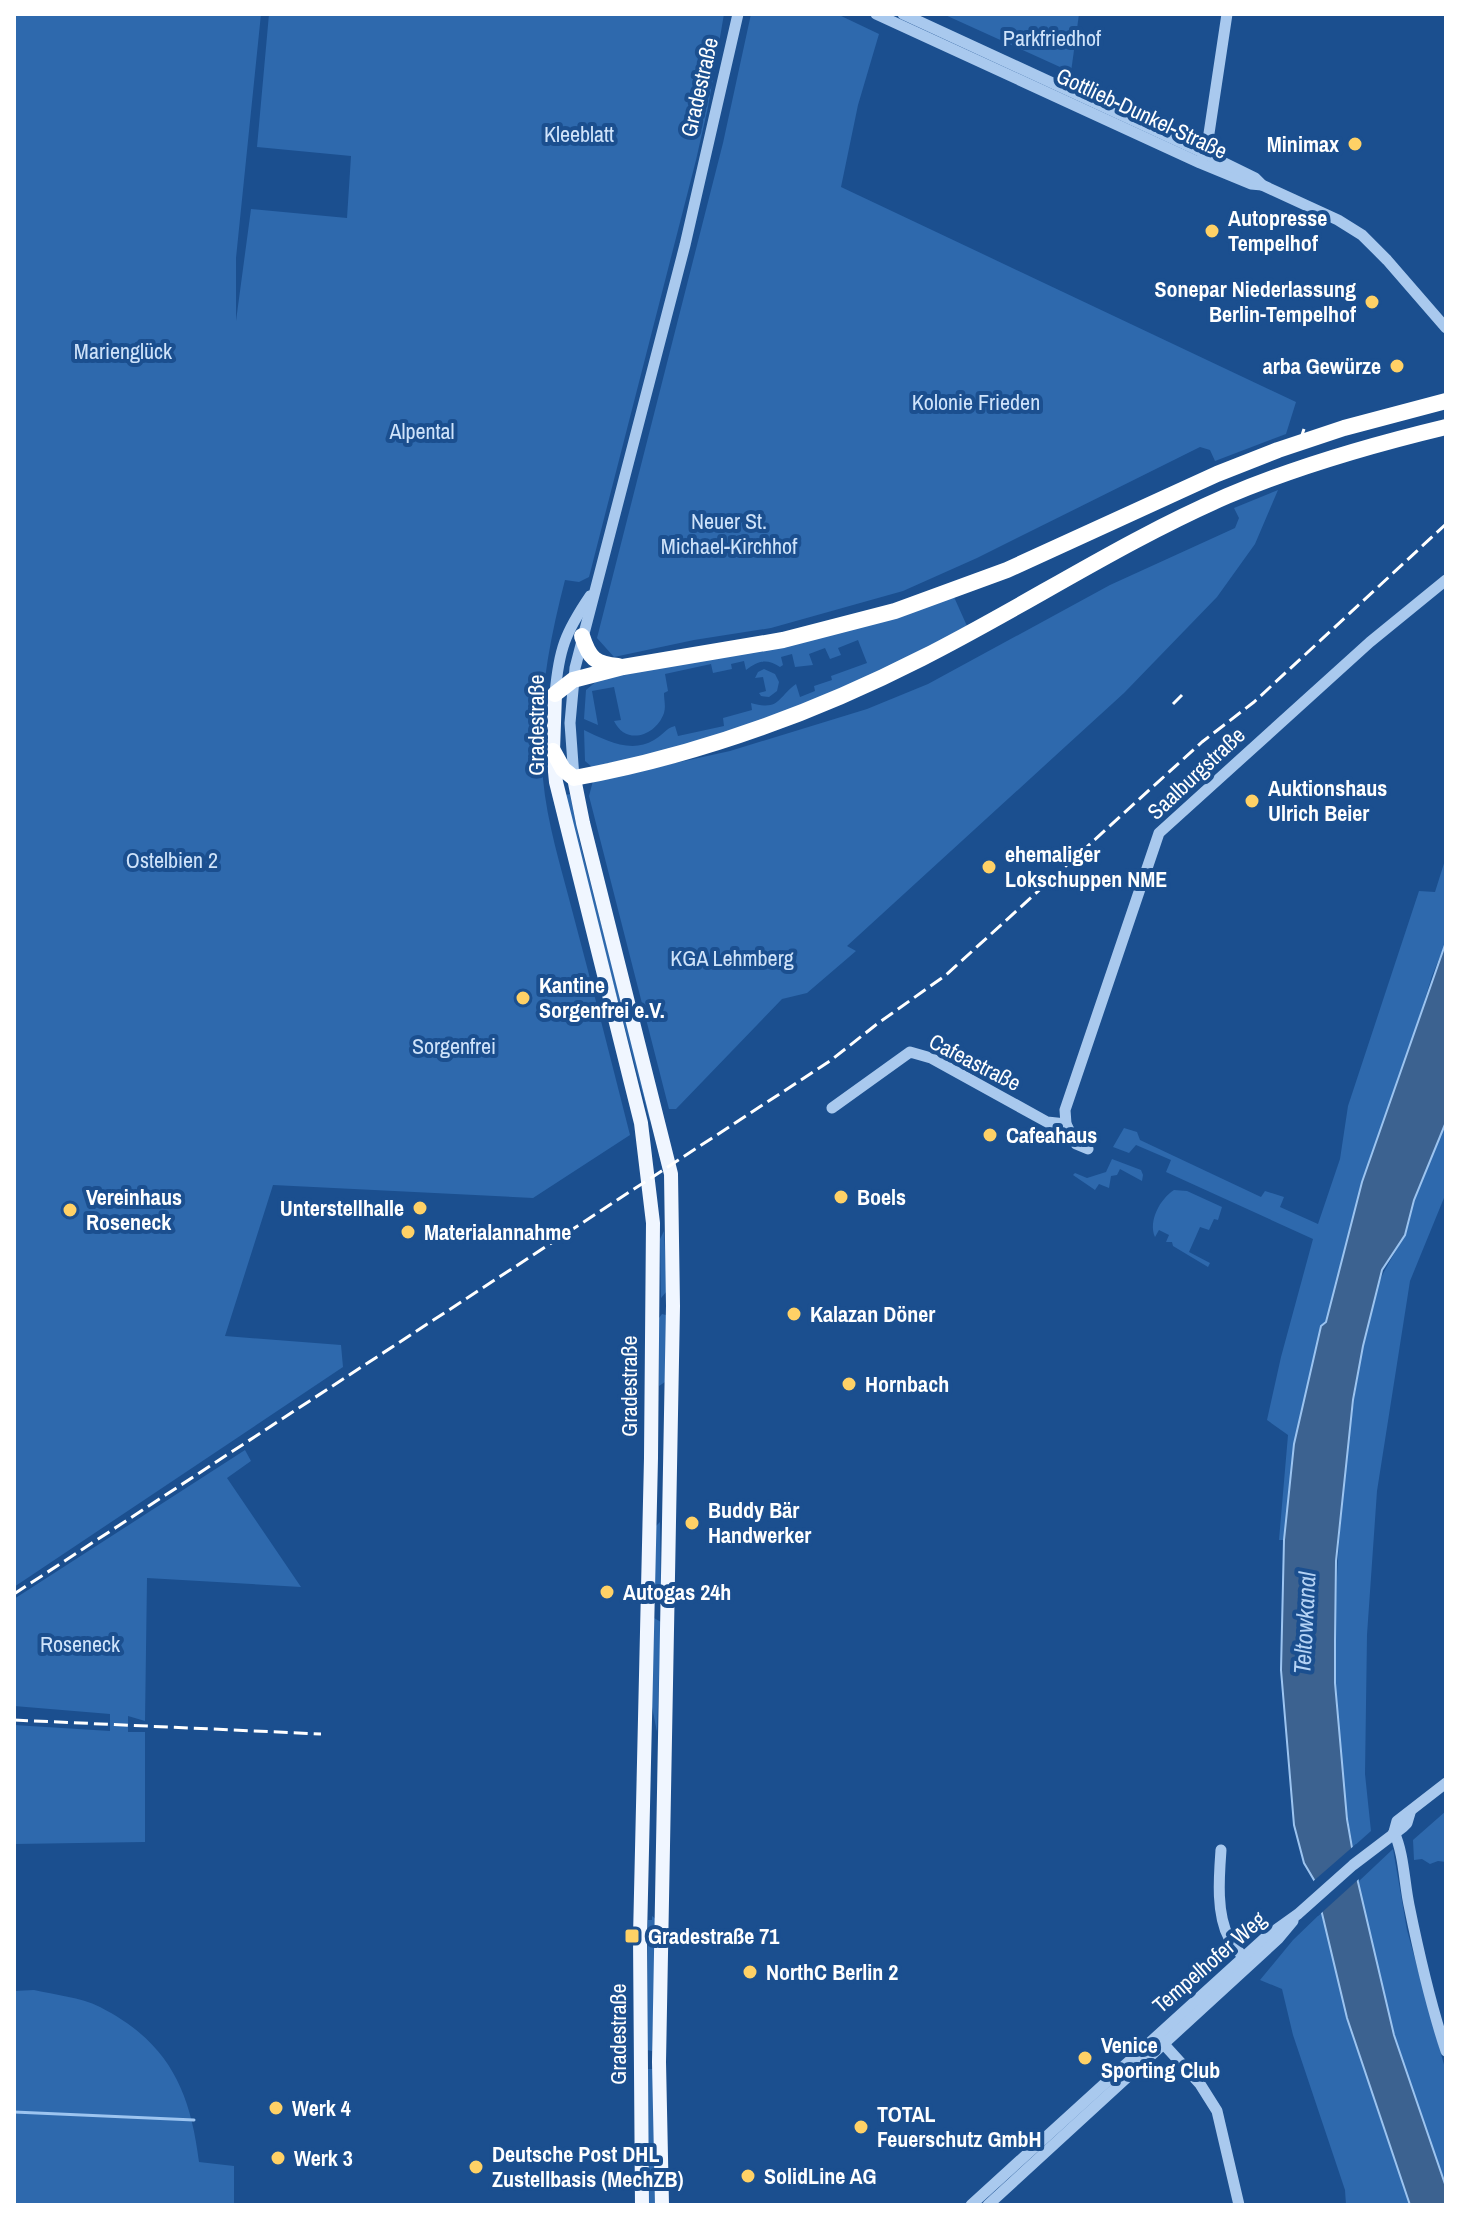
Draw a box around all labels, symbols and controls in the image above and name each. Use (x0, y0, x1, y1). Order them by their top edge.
park label: Parkfriedhof (1003, 23, 1102, 53)
street label: Gradestraße (673, 34, 725, 140)
street label: Gottlieb-Dunkel-Straße (1052, 60, 1232, 166)
park label: Kleeblatt (544, 119, 614, 149)
place label: Minimax (1267, 129, 1339, 159)
marker: Minimax (1346, 135, 1364, 153)
place label: Autopresse Tempelhof (1228, 203, 1327, 258)
marker: Autopresse Tempelhof (1203, 222, 1221, 240)
place label: Sonepar Niederlassung Berlin-Tempelhof (1154, 274, 1356, 329)
marker: Sonepar Niederlassung Berlin-Tempelhof (1363, 293, 1381, 311)
park label: Marienglück (74, 336, 173, 366)
place label: arba Gewürze (1263, 351, 1381, 381)
marker: arba Gewürze (1388, 357, 1406, 375)
park label: Kolonie Frieden (912, 387, 1040, 417)
park label: Alpental (388, 416, 455, 446)
park label: Neuer St. Michael-Kirchhof (661, 506, 798, 561)
street label: Gradestraße (521, 674, 551, 776)
street label: Saalburgstraße (1141, 720, 1251, 826)
place label: Auktionshaus Ulrich Beier (1268, 773, 1387, 828)
marker: Auktionshaus Ulrich Beier (1243, 792, 1261, 810)
place label: ehemaliger Lokschuppen NME (1005, 839, 1167, 894)
park label: Ostelbien 2 (126, 845, 218, 875)
marker: ehemaliger Lokschuppen NME (980, 858, 998, 876)
park label: KGA Lehmberg (670, 943, 794, 973)
place label: Kantine Sorgenfrei e.V. (539, 970, 665, 1025)
marker: Kantine Sorgenfrei e.V. (514, 989, 532, 1007)
street label: Cafeastraße (924, 1026, 1026, 1098)
park label: Sorgenfrei (412, 1031, 496, 1061)
place label: Cafeahaus (1006, 1120, 1097, 1150)
marker: Cafeahaus (981, 1126, 999, 1144)
place label: Vereinhaus Roseneck (86, 1182, 182, 1237)
place label: Boels (857, 1182, 906, 1212)
marker: Boels (832, 1188, 850, 1206)
place label: Unterstellhalle (280, 1193, 404, 1223)
marker: Unterstellhalle (411, 1199, 429, 1217)
marker: Vereinhaus Roseneck (61, 1201, 79, 1219)
place label: Materialannahme (424, 1217, 571, 1247)
marker: Materialannahme (399, 1223, 417, 1241)
place label: Kalazan Döner (810, 1299, 935, 1329)
marker: Kalazan Döner (785, 1305, 803, 1323)
street label: Gradestraße (614, 1335, 644, 1437)
place label: Hornbach (865, 1369, 949, 1399)
marker: Hornbach (840, 1375, 858, 1393)
place label: Buddy Bär Handwerker (708, 1495, 811, 1550)
marker: Buddy Bär Handwerker (683, 1514, 701, 1532)
water label: Teltowkanal (1285, 1570, 1323, 1675)
place label: Autogas 24h (623, 1577, 731, 1607)
marker: Autogas 24h (598, 1583, 616, 1601)
park label: Roseneck (40, 1629, 121, 1659)
street label: Tempelhofer Weg (1146, 1904, 1272, 2020)
place label: Gradestraße 71 (648, 1921, 780, 1951)
marker: Gradestraße 71 (623, 1927, 641, 1945)
place label: NorthC Berlin 2 (766, 1957, 898, 1987)
marker: NorthC Berlin 2 (741, 1963, 759, 1981)
street label: Gradestraße (603, 1983, 633, 2085)
place label: Venice Sporting Club (1101, 2030, 1220, 2085)
marker: Venice Sporting Club (1076, 2049, 1094, 2067)
place label: Werk 4 (292, 2093, 351, 2123)
marker: Werk 4 (267, 2099, 285, 2117)
place label: TOTAL Feuerschutz GmbH (877, 2099, 1042, 2154)
marker: TOTAL Feuerschutz GmbH (852, 2118, 870, 2136)
place label: Deutsche Post DHL Zustellbasis (MechZB) (492, 2139, 683, 2194)
place label: Werk 3 (294, 2143, 353, 2173)
marker: Werk 3 (269, 2149, 287, 2167)
marker: Deutsche Post DHL Zustellbasis (MechZB) (467, 2158, 485, 2176)
place label: SolidLine AG (764, 2161, 877, 2191)
marker: SolidLine AG (739, 2167, 757, 2185)

